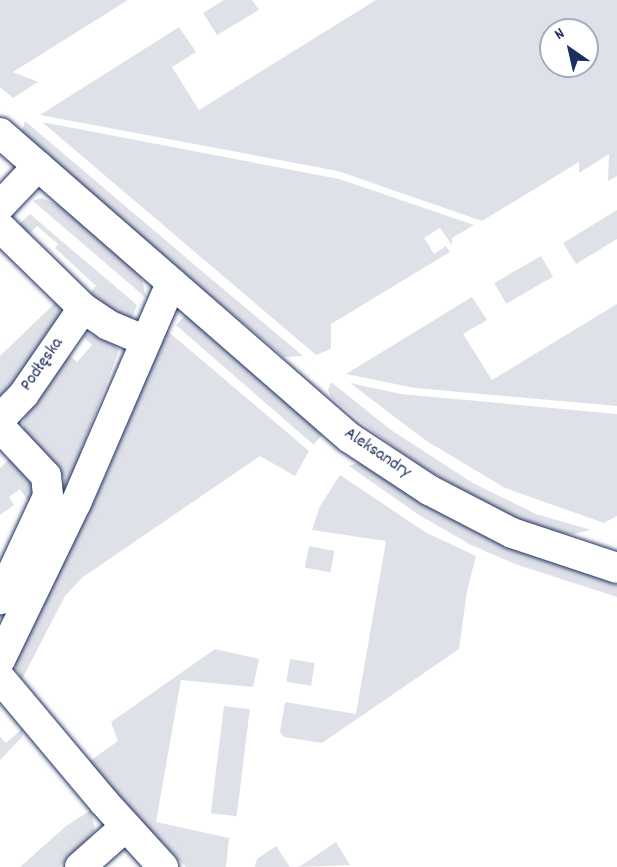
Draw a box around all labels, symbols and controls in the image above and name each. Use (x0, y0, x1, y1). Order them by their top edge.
north arrow (539, 18, 599, 78)
text: N (550, 23, 569, 46)
street label: Podłęska (17, 334, 69, 396)
street label: Aleksandry (339, 424, 415, 484)

